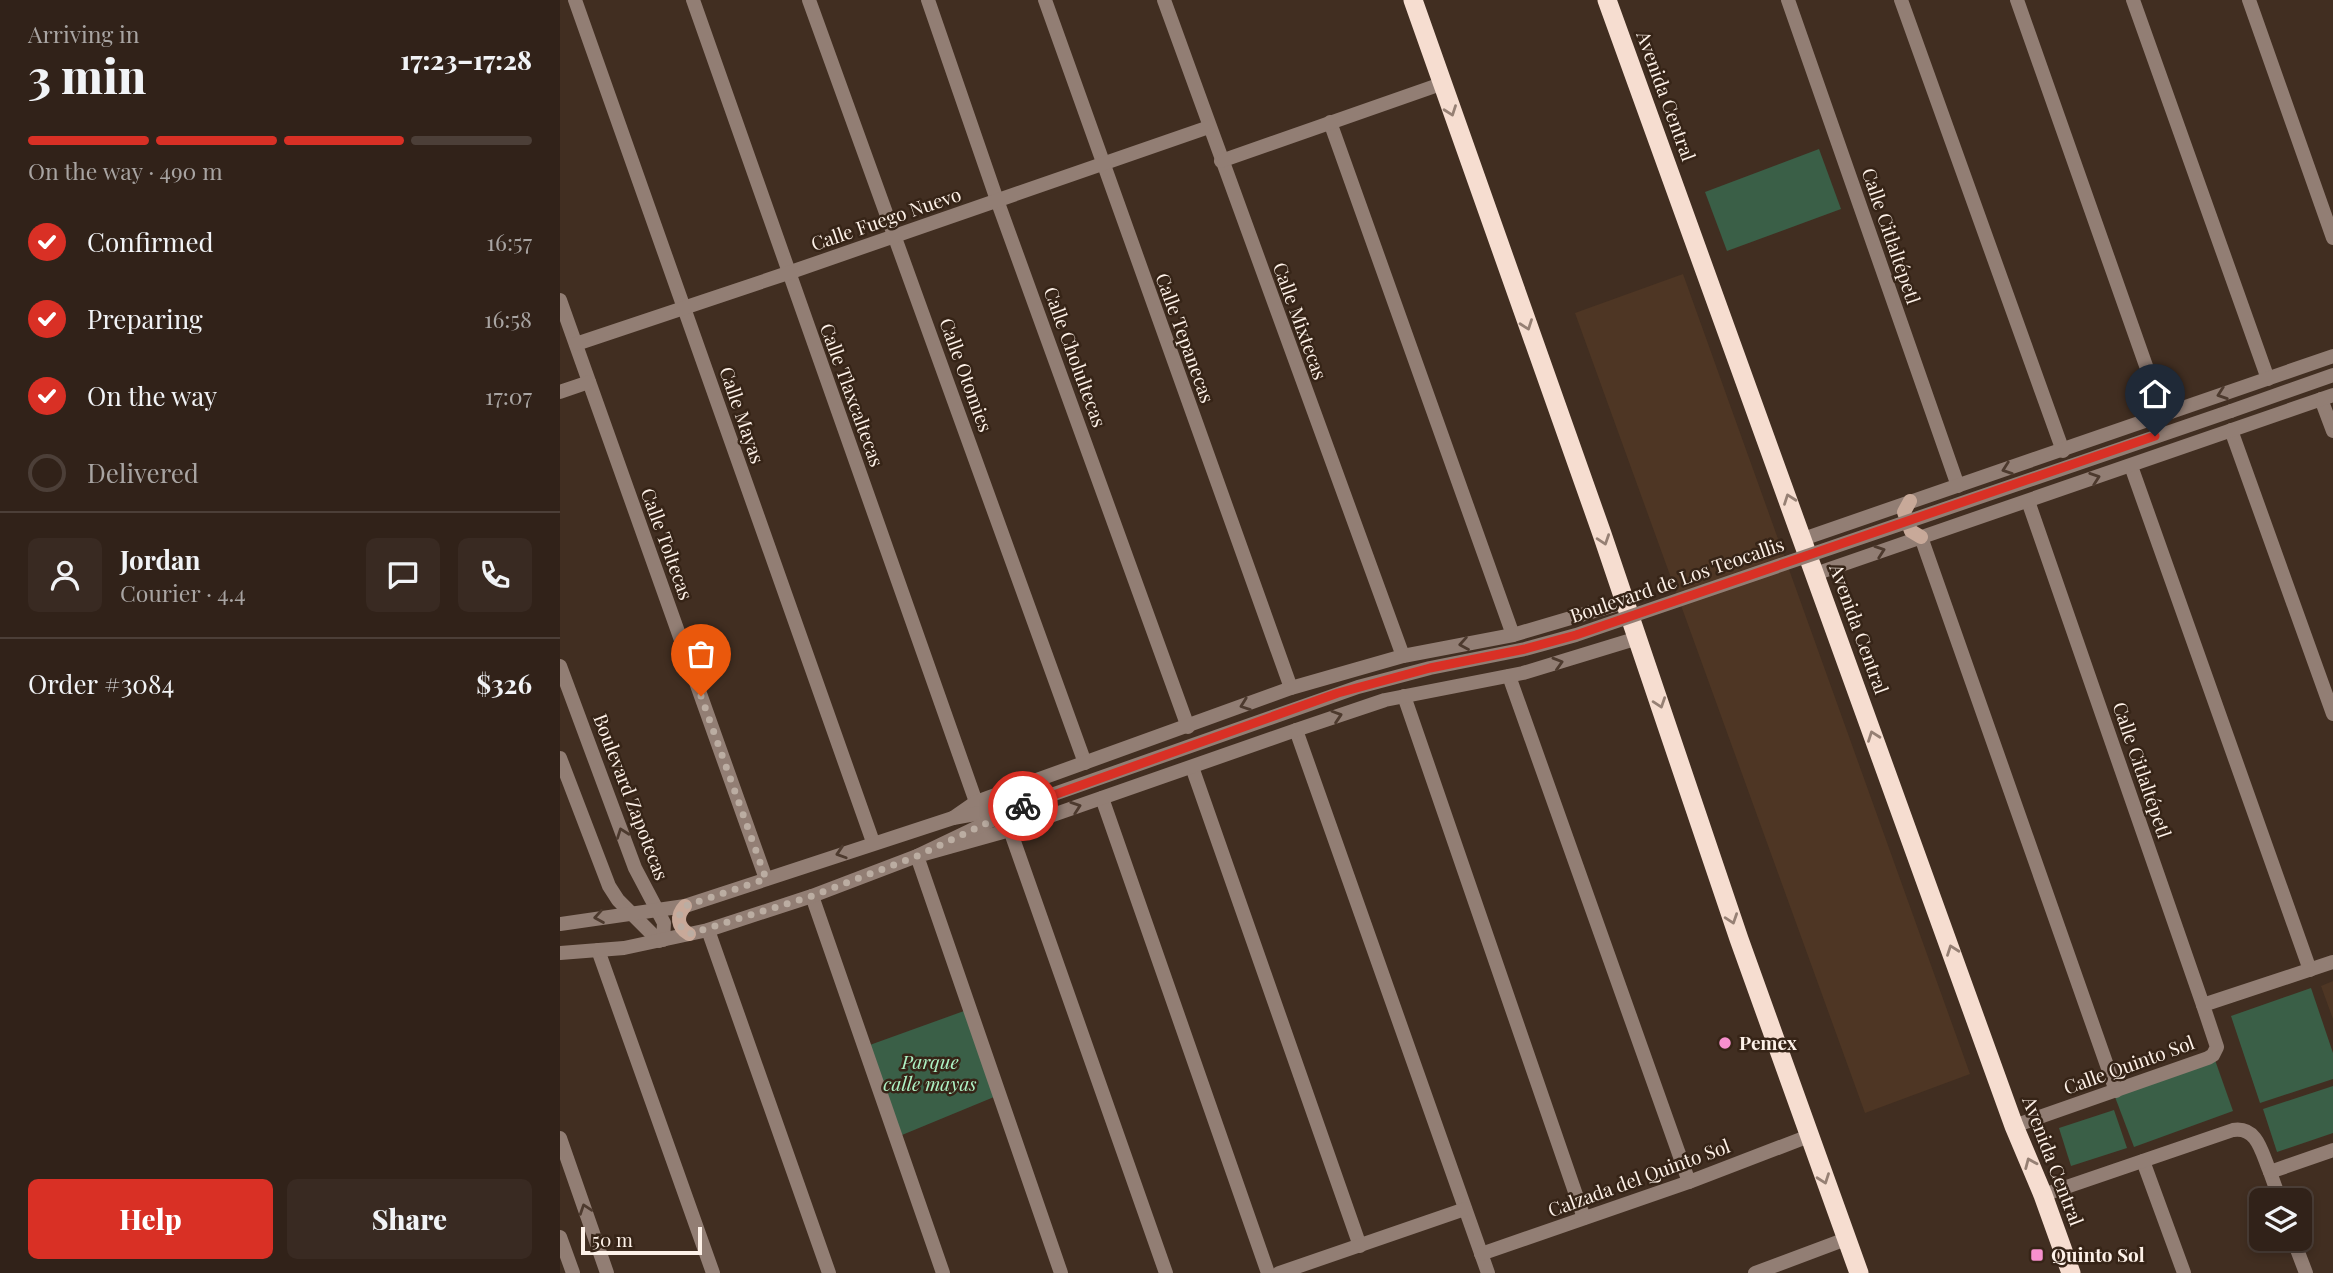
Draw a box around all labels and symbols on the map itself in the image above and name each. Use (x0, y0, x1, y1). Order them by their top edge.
street label: Avenida Central (1631, 26, 1703, 165)
one-way arrow (1443, 104, 1457, 116)
street label: Calle Citlaltépetl (1856, 164, 1928, 308)
street label: Calle Fuego Nuevo (807, 180, 964, 256)
street label: Calle Mixtecas (1268, 258, 1334, 383)
street label: Calle Tepanecas (1150, 269, 1221, 406)
street label: Calle Cholultecas (1039, 283, 1113, 430)
street label: Calle Otomies (934, 314, 1000, 435)
street label: Calle Tlaxcaltecas (815, 319, 891, 470)
one-way arrow (1519, 319, 1533, 331)
street label: Calle Mayas (714, 363, 772, 467)
pin (2125, 364, 2185, 436)
one-way arrow (2217, 386, 2229, 400)
one-way arrow (2002, 461, 2014, 475)
one-way arrow (2089, 472, 2101, 486)
street label: Calle Toltecas (636, 484, 700, 603)
one-way arrow (1783, 493, 1797, 505)
street label: Boulevard de Los Teocallis (1566, 530, 1787, 628)
one-way arrow (1596, 533, 1610, 545)
one-way arrow (1873, 545, 1885, 560)
street label: Avenida Central (1824, 559, 1896, 698)
pin (671, 624, 731, 696)
one-way arrow (1458, 636, 1470, 651)
one-way arrow (1551, 657, 1563, 671)
one-way arrow (1652, 696, 1666, 709)
one-way arrow (1240, 697, 1252, 711)
street label: Calle Citlaltépetl (2107, 698, 2179, 842)
street label: Boulevard Zapotecas (588, 710, 676, 884)
one-way arrow (1330, 710, 1342, 724)
one-way arrow (1868, 731, 1882, 743)
courier (988, 771, 1058, 841)
one-way arrow (1069, 801, 1081, 815)
one-way arrow (616, 827, 630, 839)
one-way arrow (835, 845, 848, 859)
one-way arrow (593, 909, 604, 924)
one-way arrow (1724, 912, 1738, 924)
one-way arrow (1946, 944, 1960, 956)
street label: Calle Quinto Sol (2060, 1028, 2198, 1100)
place label: Pemex (1739, 1029, 1798, 1055)
marker: Pemex (1717, 1035, 1733, 1051)
park label: Parque calle mayas (883, 1048, 977, 1096)
street label: Avenida Central (2017, 1091, 2091, 1230)
street label: Calzada del Quinto Sol (1544, 1132, 1734, 1222)
one-way arrow (2024, 1158, 2038, 1171)
one-way arrow (1816, 1173, 1830, 1185)
one-way arrow (579, 1203, 593, 1215)
scale bar (581, 1224, 702, 1256)
place label: Quinto Sol (2051, 1241, 2145, 1267)
marker: Quinto Sol (2029, 1247, 2045, 1263)

